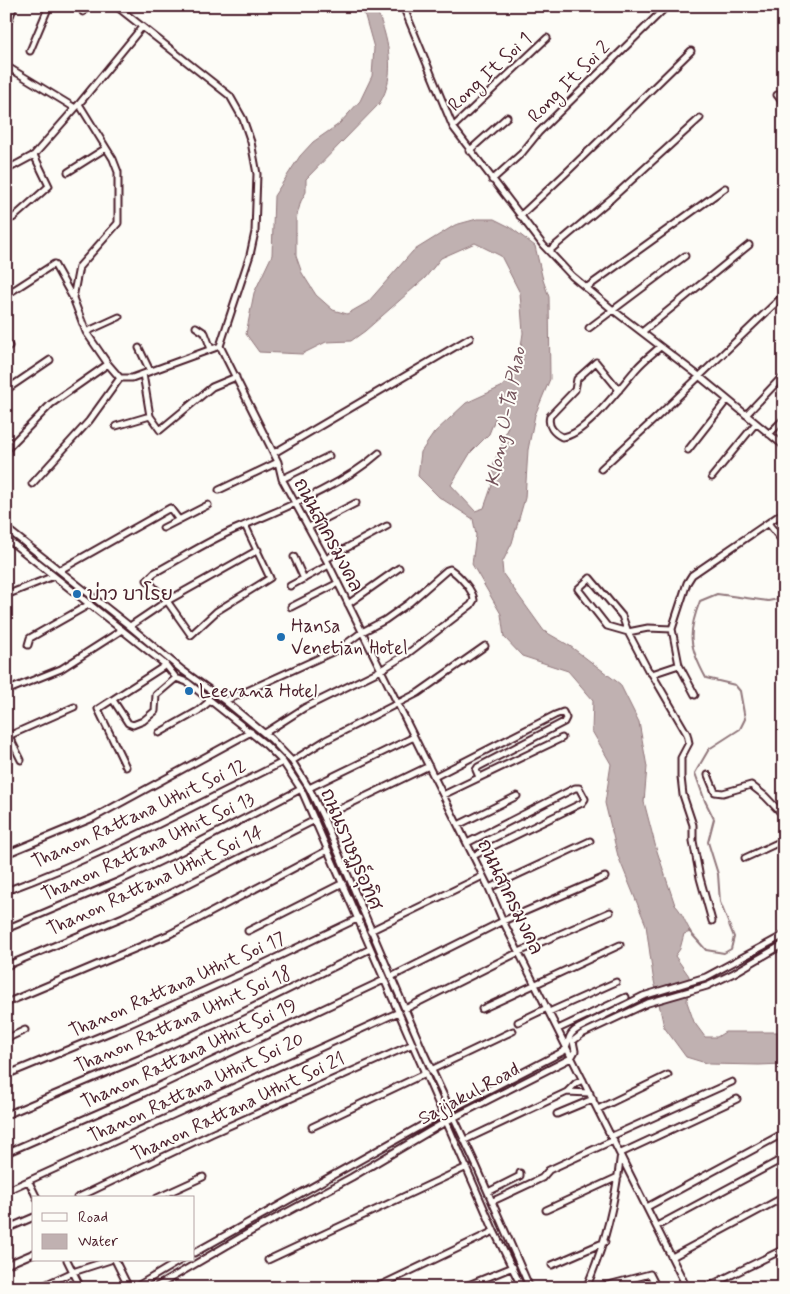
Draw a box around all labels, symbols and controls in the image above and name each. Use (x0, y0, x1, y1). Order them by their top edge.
street label: Rong It Soi 1 (443, 27, 539, 119)
street label: Rong It Soi 2 (522, 35, 617, 130)
water label: Klong U-Ta Phao (479, 344, 533, 489)
street label: ถนนสาครมงคล (288, 474, 368, 596)
place label: บ่าว บาโรย (87, 581, 173, 607)
marker: บ่าว บาโรย (71, 588, 83, 600)
place label: Hansa Venetian Hotel (291, 614, 408, 661)
marker: Hansa Venetian Hotel (275, 631, 287, 643)
place label: Leevana Hotel (199, 679, 317, 704)
marker: Leevana Hotel (183, 685, 195, 697)
street label: Thanon Rattana Uthit Soi 12 (28, 753, 250, 875)
street label: ถนนราษฏร์อุทิศ (313, 784, 389, 915)
street label: Thanon Rattana Uthit Soi 13 (37, 787, 259, 907)
street label: Thanon Rattana Uthit Soi 14 (43, 820, 267, 942)
street label: ถนนสาครมงคล (471, 835, 549, 959)
street label: Thanon Rattana Uthit Soi 17 (65, 926, 289, 1044)
street label: Thanon Rattana Uthit Soi 18 (71, 961, 295, 1079)
street label: Thanon Rattana Uthit Soi 19 (77, 993, 301, 1115)
street label: Thanon Rattana Uthit Soi 20 (84, 1027, 308, 1149)
street label: Thanon Rattana Uthit Soi 21 (127, 1046, 349, 1168)
street label: Sajjakul Road (414, 1057, 524, 1132)
legend (32, 1196, 195, 1262)
text: Road (78, 1208, 108, 1228)
text: Water (78, 1232, 118, 1252)

